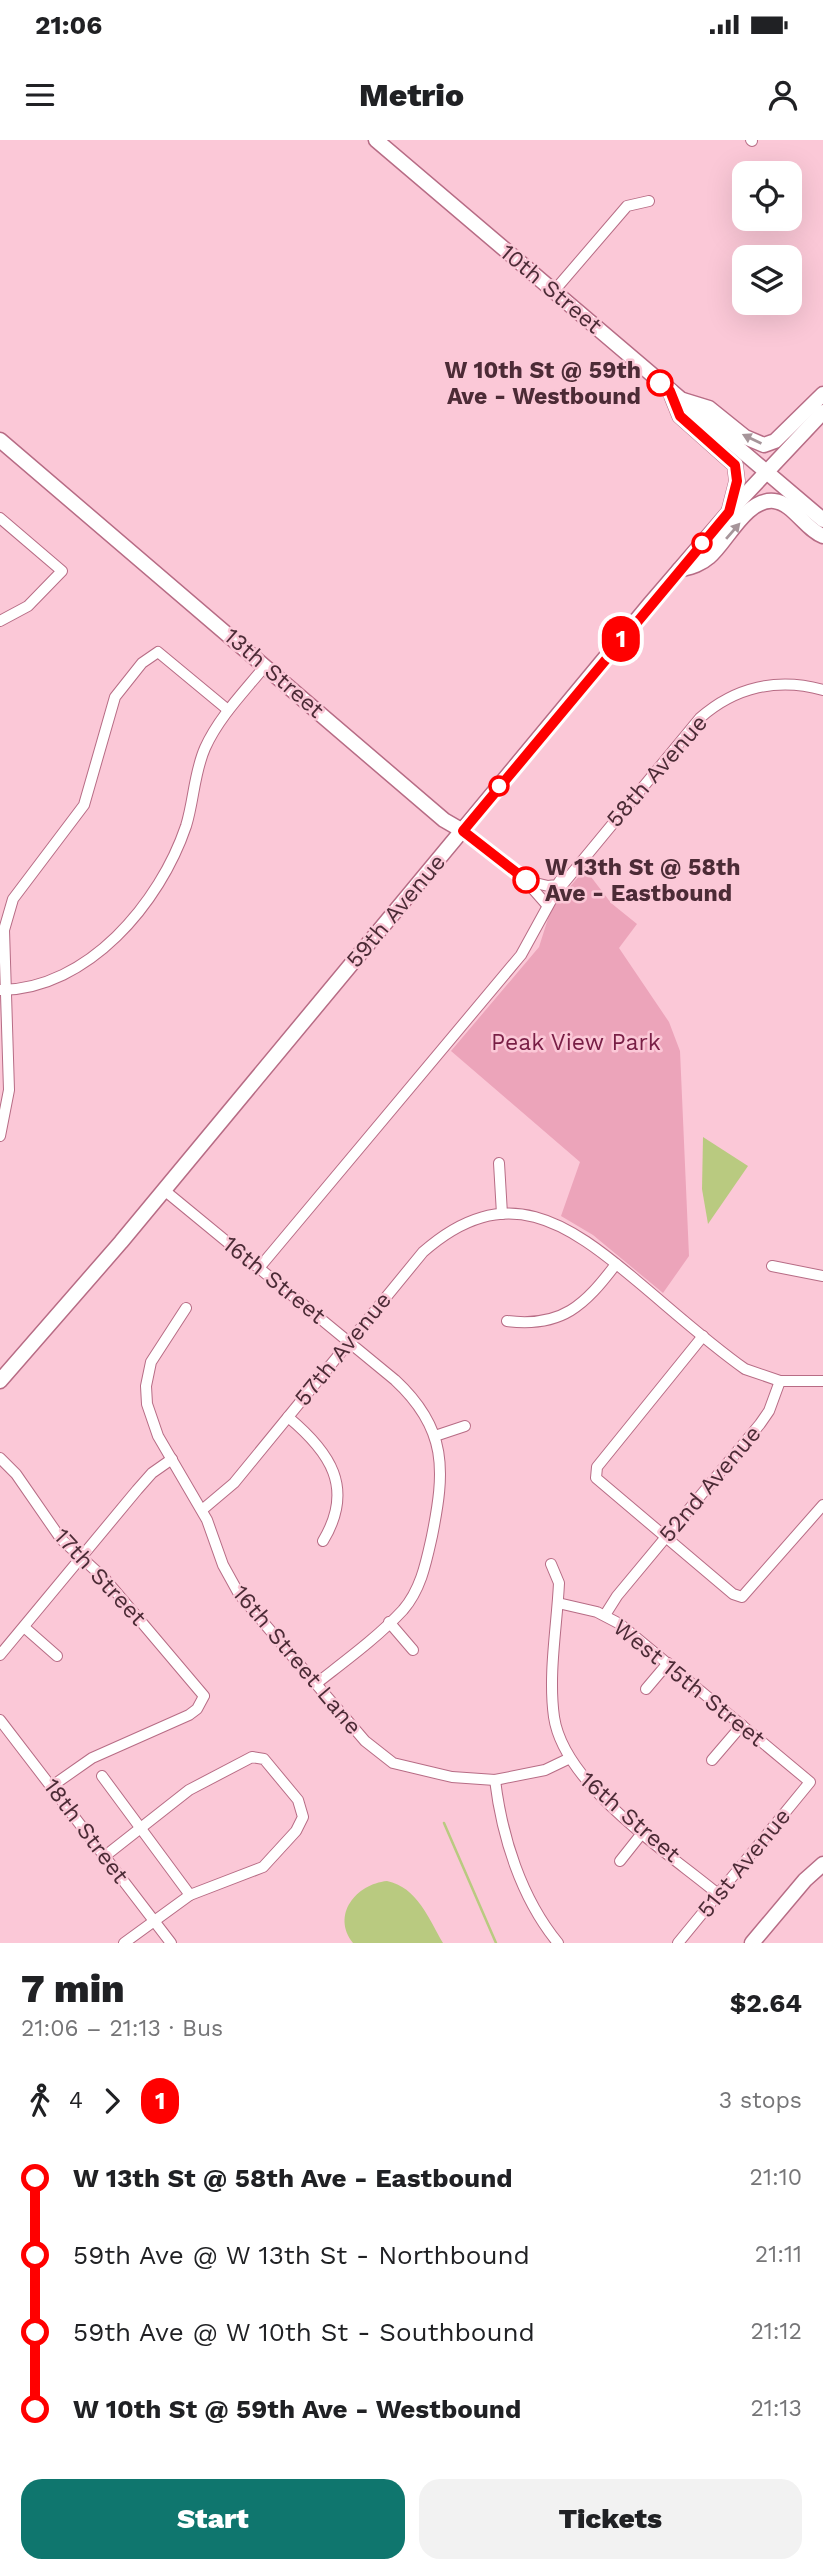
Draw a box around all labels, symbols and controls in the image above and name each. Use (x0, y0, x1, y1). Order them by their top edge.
text: 21:06 (35, 10, 102, 40)
icon: menu (21, 76, 59, 114)
text: Metrio (359, 76, 464, 114)
icon: person (764, 76, 802, 114)
map controls (732, 161, 802, 315)
button: locate (732, 161, 802, 231)
street label: 10th Street (495, 239, 608, 339)
button: layers (732, 245, 802, 315)
place label: W 10th St @ 59th Ave - Westbound (445, 357, 641, 410)
marker: W 10th St @ 59th Ave - Westbound (647, 370, 673, 396)
one-way arrow (742, 433, 762, 445)
one-way arrow (724, 523, 740, 540)
unlabelled marker (692, 533, 712, 553)
line badge: 1 (598, 616, 644, 662)
street label: 13th Street (219, 622, 330, 724)
text: 1 (616, 625, 626, 653)
street label: 58th Avenue (601, 709, 713, 833)
unlabelled marker (489, 776, 509, 796)
street label: 59th Avenue (341, 849, 451, 973)
place label: W 13th St @ 58th Ave - Eastbound (545, 854, 741, 907)
marker: W 13th St @ 58th Ave - Eastbound (513, 867, 539, 893)
park label: Peak View Park (491, 1029, 661, 1056)
street label: 16th Street (217, 1231, 331, 1330)
street label: 57th Avenue (289, 1287, 397, 1411)
street label: 52nd Avenue (653, 1420, 767, 1548)
street label: 17th Street (48, 1523, 152, 1631)
street label: 16th Street Lane (227, 1580, 367, 1740)
street label: West 15th Street (608, 1614, 770, 1753)
street label: 16th Street (574, 1766, 686, 1868)
street label: 18th Street (38, 1773, 134, 1889)
street label: 51st Avenue (692, 1803, 796, 1923)
text: 7 min (21, 1967, 125, 2011)
text: $2.64 (730, 1988, 802, 2018)
text: 21:06 – 21:13 · Bus (21, 2015, 223, 2042)
icon: walk (21, 2082, 59, 2120)
icon: forward (93, 2082, 131, 2120)
text: 4 (69, 2087, 83, 2114)
text: 1 (155, 2087, 165, 2115)
text: 3 stops (719, 2087, 802, 2114)
text: W 13th St @ 58th Ave - Eastbound (73, 2163, 513, 2193)
text: 21:10 (750, 2164, 802, 2191)
text: 59th Ave @ W 13th St - Northbound (73, 2240, 530, 2270)
text: 21:11 (755, 2241, 802, 2268)
text: 59th Ave @ W 10th St - Southbound (73, 2317, 535, 2347)
text: 21:12 (750, 2318, 802, 2345)
text: W 10th St @ 59th Ave - Westbound (73, 2394, 521, 2424)
text: 21:13 (750, 2395, 802, 2422)
button: Start (21, 2479, 405, 2559)
button: Tickets (419, 2479, 802, 2559)

